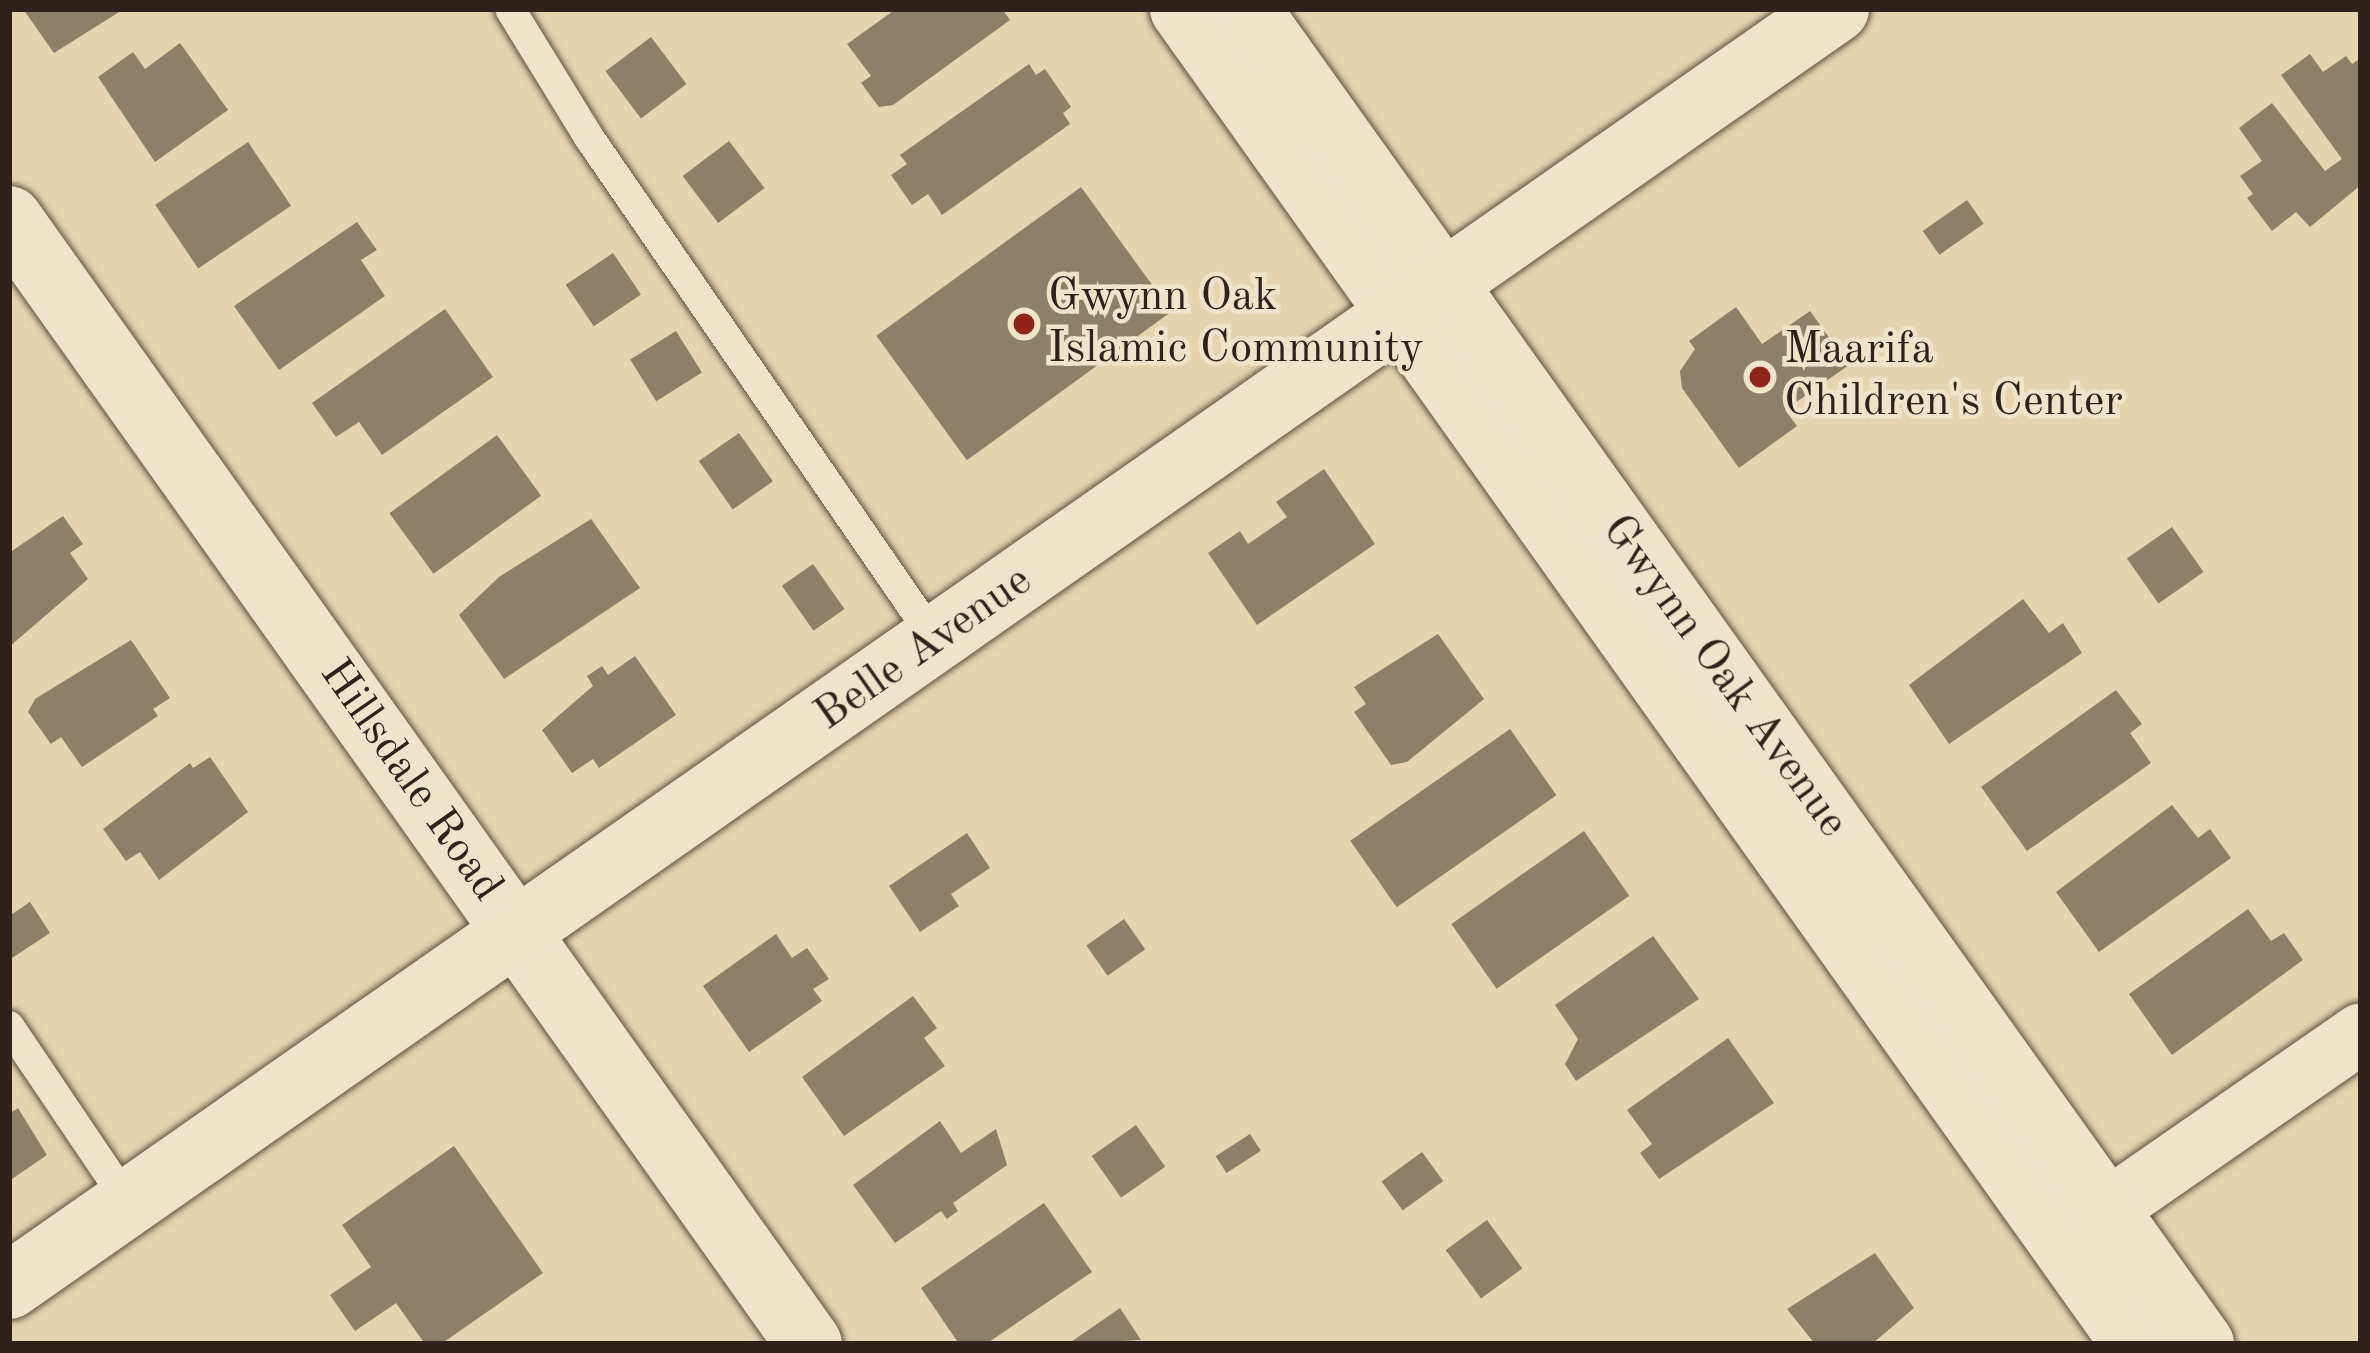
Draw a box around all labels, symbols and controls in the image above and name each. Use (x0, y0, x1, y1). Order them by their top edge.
place label: Gwynn Oak Islamic Community (1048, 271, 1424, 377)
marker: Gwynn Oak Islamic Community (1011, 311, 1037, 337)
place label: Maarifa Children's Center (1784, 324, 2123, 430)
marker: Maarifa Children's Center (1747, 364, 1773, 390)
street label: Gwynn Oak Avenue (1589, 505, 1859, 849)
street label: Belle Avenue (805, 555, 1043, 743)
street label: Hillsdale Road (307, 650, 513, 912)

